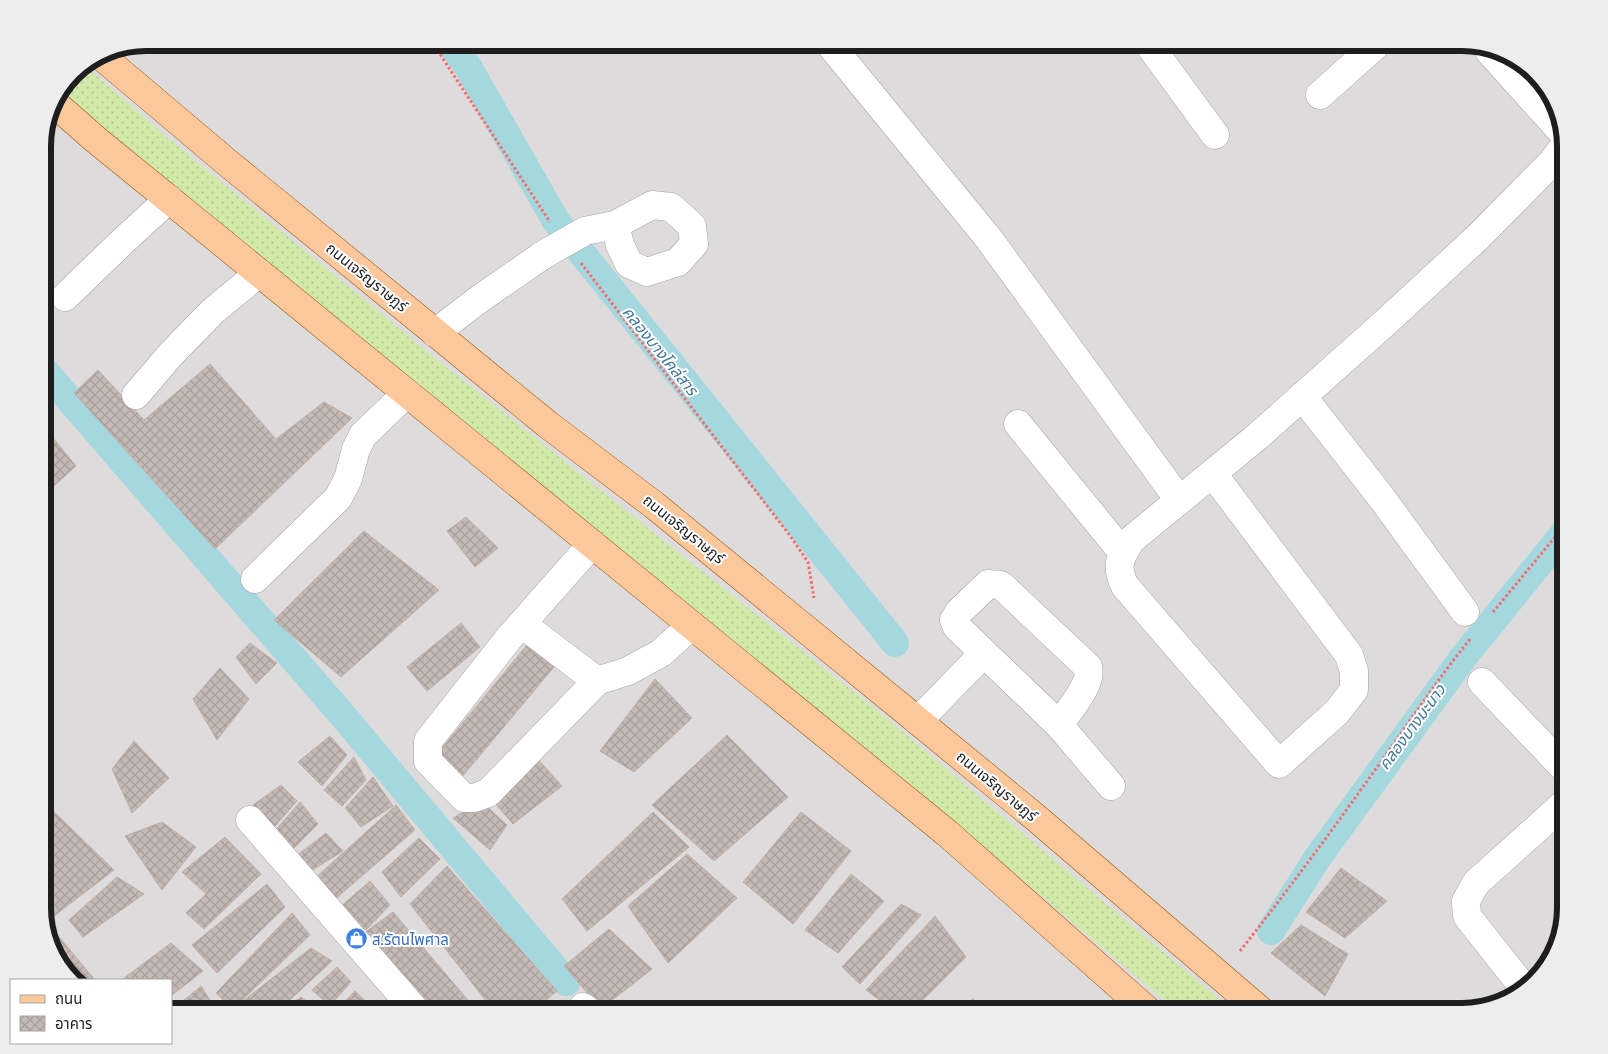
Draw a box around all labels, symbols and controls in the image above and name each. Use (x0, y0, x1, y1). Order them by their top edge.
street label: ถนนเจริญราษฎร์ (323, 239, 412, 315)
water label: คลองบางโคล่สาร (618, 303, 702, 400)
street label: ถนนเจริญราษฎร์ (640, 491, 729, 567)
water label: คลองบางมะนาว (1375, 680, 1450, 773)
street label: ถนนเจริญราษฎร์ (953, 747, 1041, 825)
shop icon: ส.รัตนไพศาล (344, 927, 368, 951)
place label: ส.รัตนไพศาล (372, 931, 449, 948)
legend (10, 979, 172, 1044)
text: ถนน (55, 990, 82, 1007)
text: อาคาร (55, 1015, 92, 1032)

